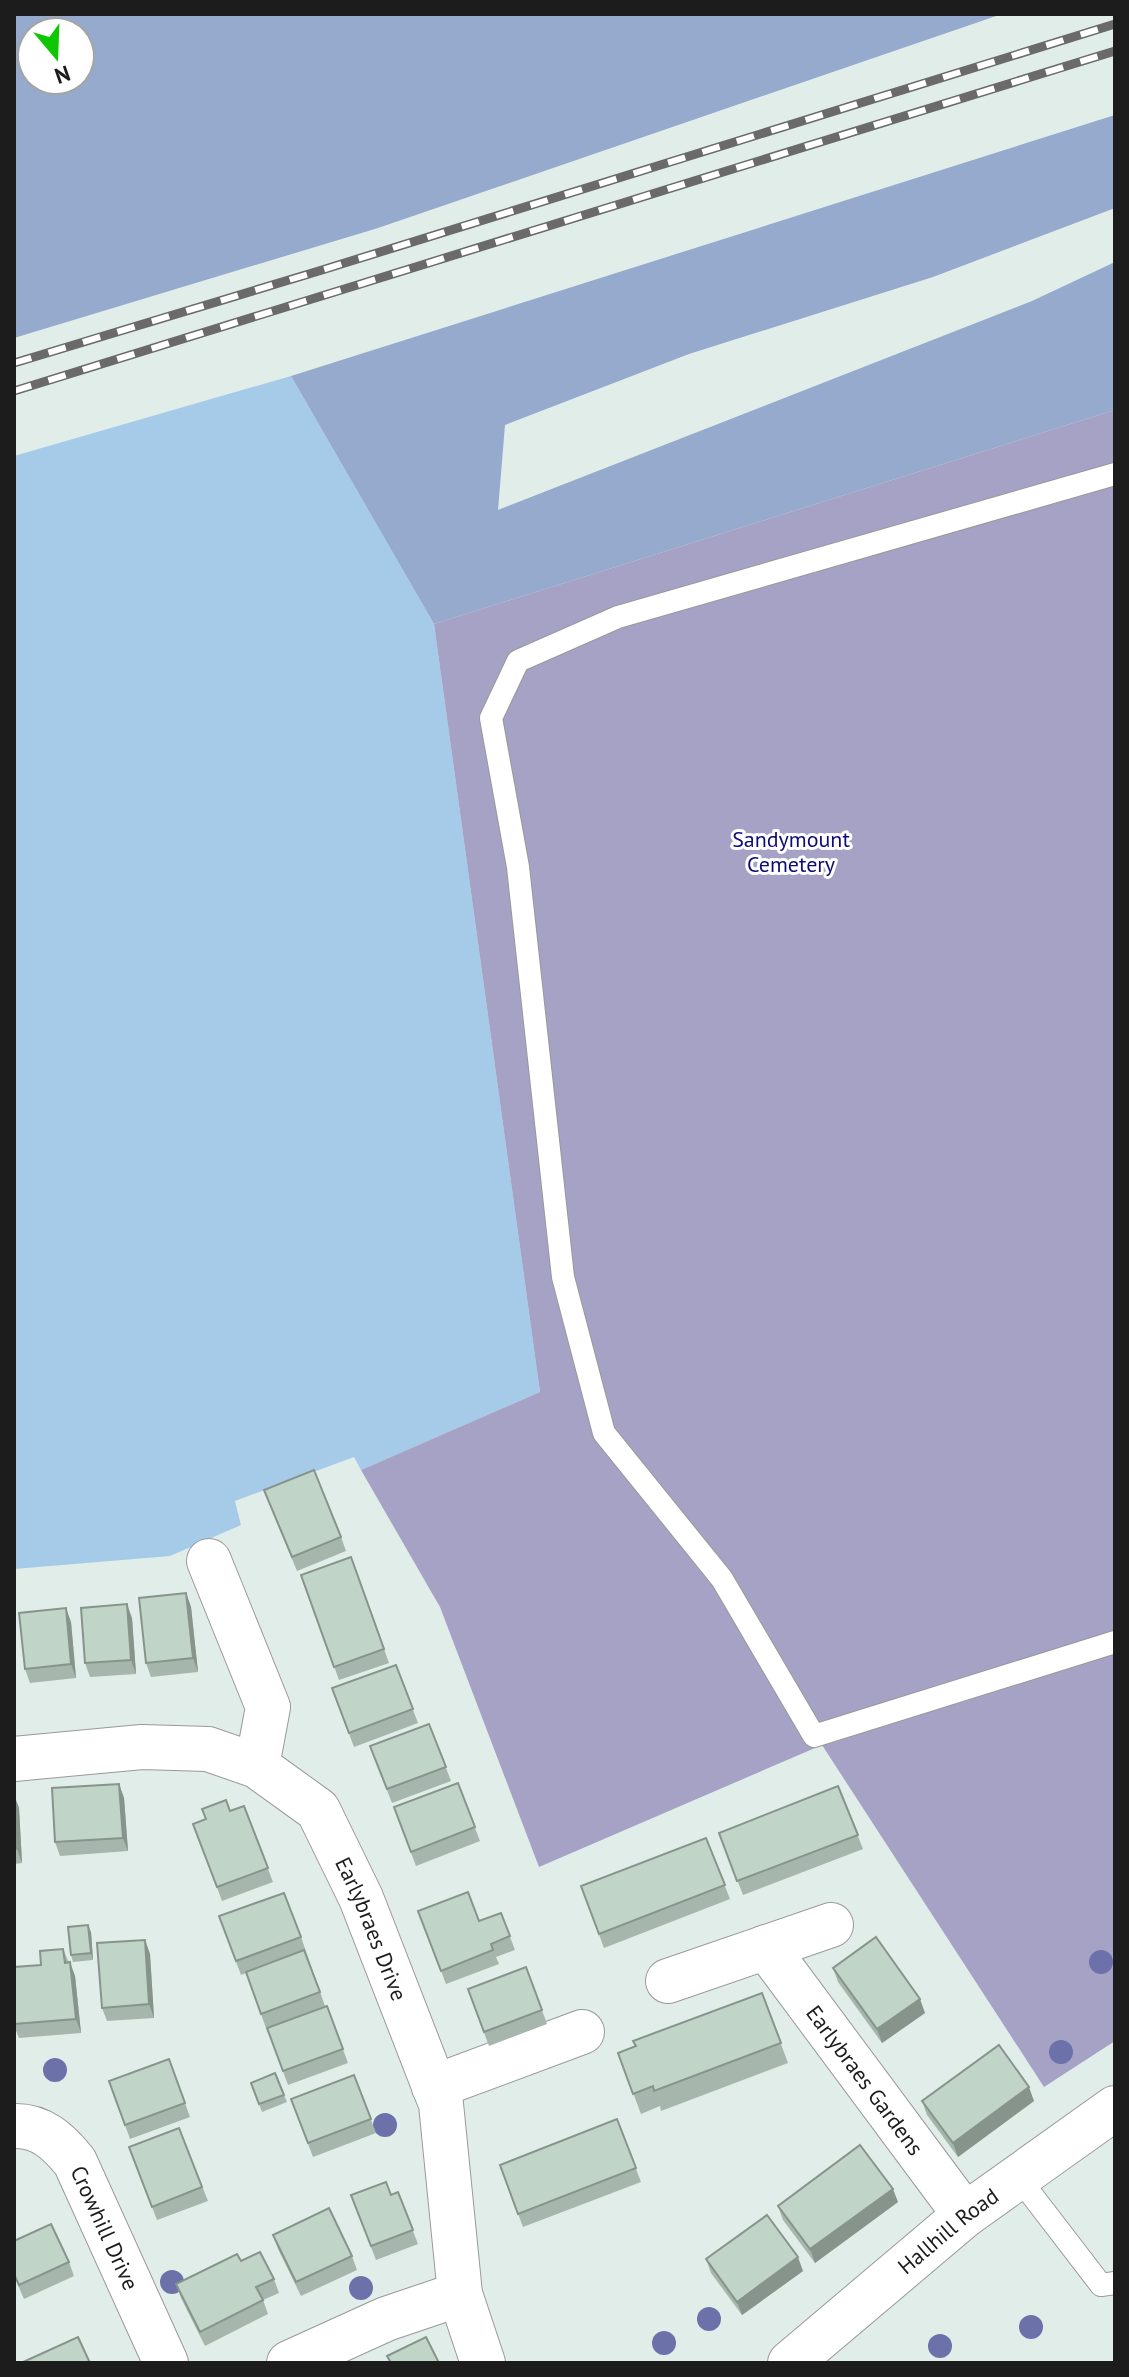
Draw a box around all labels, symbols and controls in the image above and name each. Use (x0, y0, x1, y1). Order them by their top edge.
north arrow (16, 16, 96, 96)
text: N (51, 59, 74, 91)
park label: Sandymount Cemetery (732, 825, 850, 878)
street label: Earlybraes Drive (329, 1852, 413, 2005)
street label: Earlybraes Gardens (800, 2000, 930, 2161)
street label: Crowhill Drive (65, 2161, 145, 2294)
street label: Hallhill Road (892, 2182, 1004, 2280)

